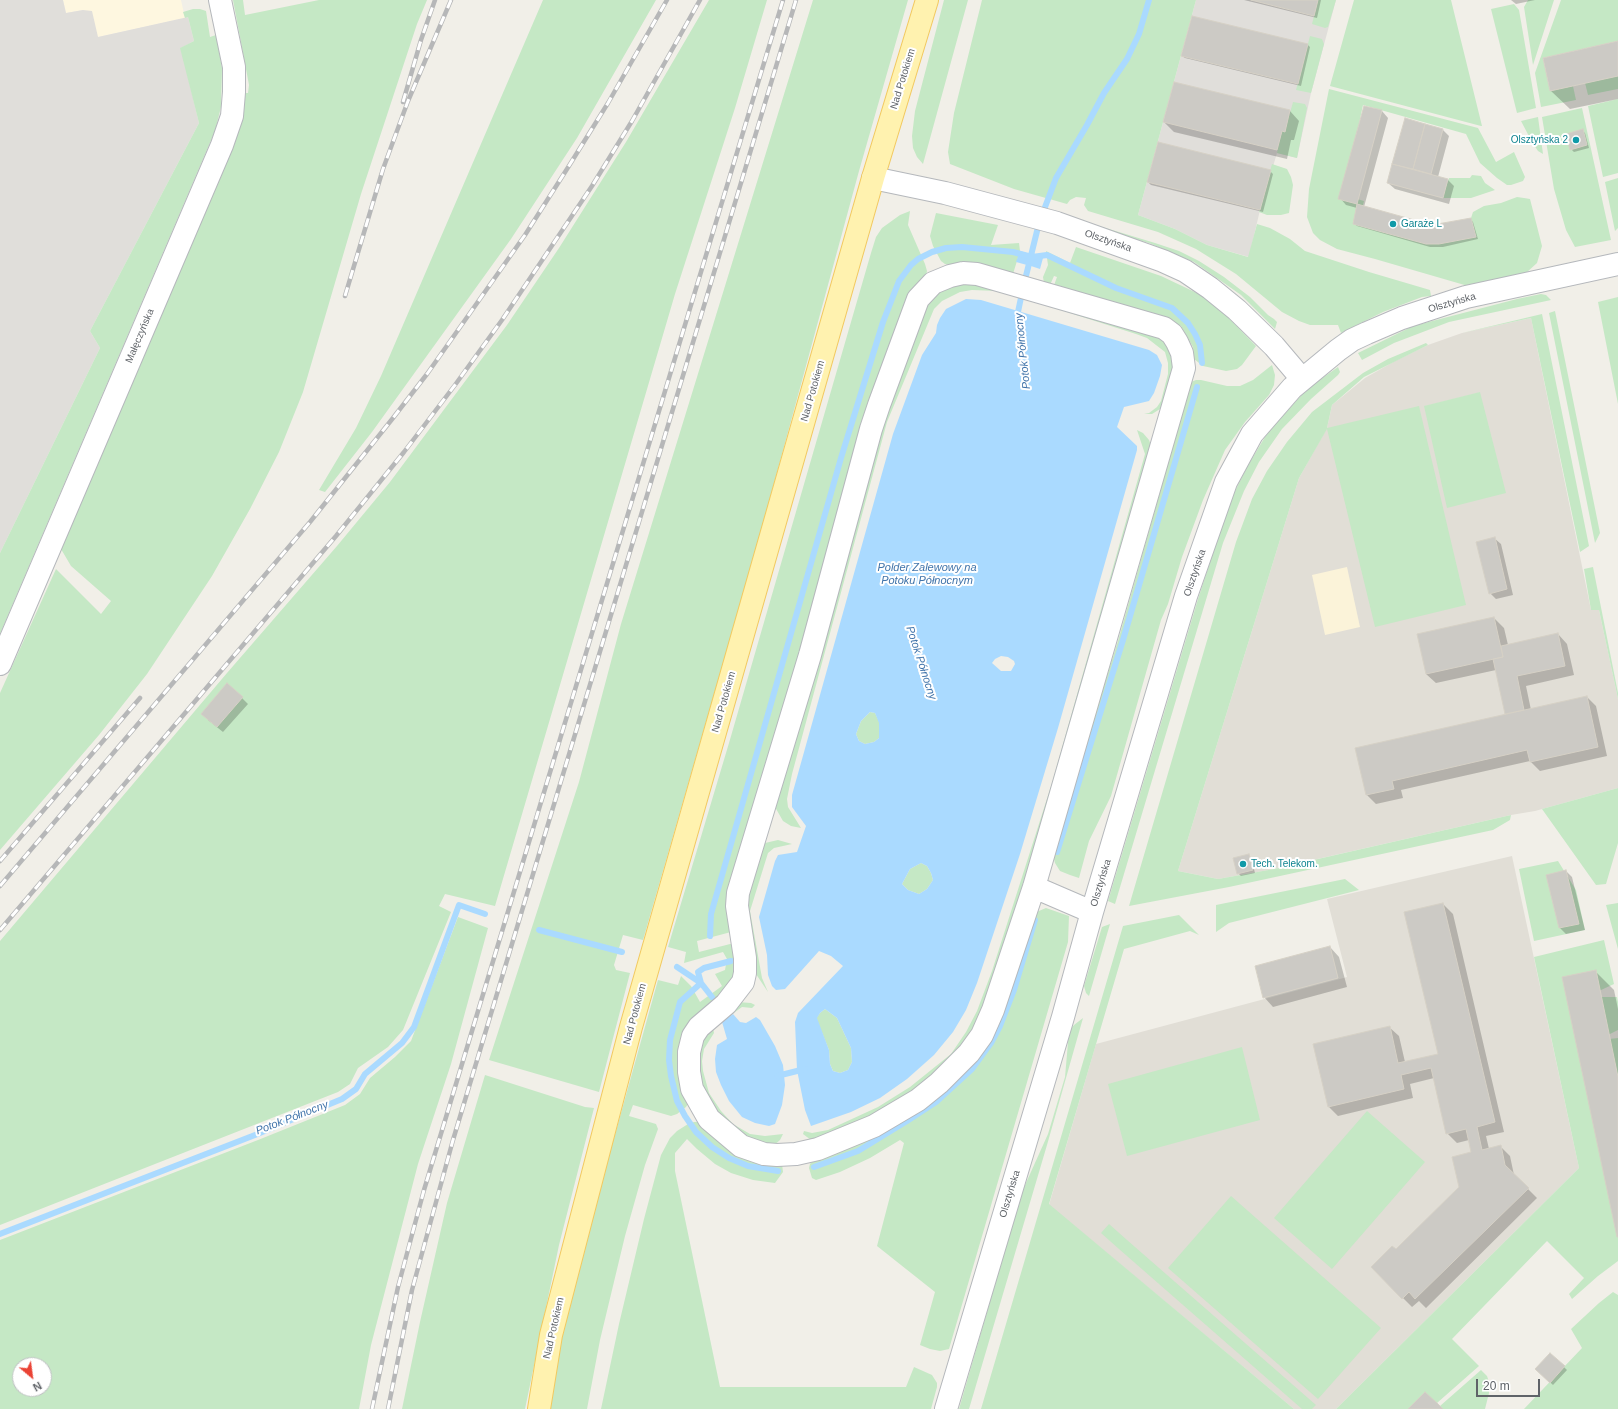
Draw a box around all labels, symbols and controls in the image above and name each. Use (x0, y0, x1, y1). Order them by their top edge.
street label: Nad Potokiem (888, 47, 918, 111)
place label: Olsztyńska 2 (1511, 134, 1568, 146)
marker: Olsztyńska 2 (1571, 135, 1581, 145)
place label: Garaże L (1401, 218, 1442, 230)
marker: Garaże L (1388, 219, 1398, 229)
street label: Olsztyńska (1083, 227, 1133, 255)
street label: Olsztyńska (1427, 290, 1477, 316)
street label: Małęczyńska (123, 307, 157, 365)
water label: Potok Północny (1012, 312, 1034, 390)
street label: Nad Potokiem (799, 359, 827, 423)
street label: Olsztyńska (1181, 548, 1209, 598)
water label: Polder Zalewowy na Potoku Północnym (877, 561, 977, 587)
water label: Potok Północny (903, 625, 939, 701)
street label: Nad Potokiem (710, 670, 738, 734)
street label: Olsztyńska (1088, 858, 1114, 908)
place label: Tech. Telekom. (1251, 858, 1318, 870)
marker: Tech. Telekom. (1238, 859, 1248, 869)
street label: Nad Potokiem (621, 982, 649, 1046)
water label: Potok Północny (254, 1098, 330, 1138)
street label: Olsztyńska (997, 1169, 1023, 1219)
street label: Nad Potokiem (541, 1296, 567, 1360)
north arrow (12, 1357, 52, 1397)
scale bar (1478, 1371, 1542, 1397)
text: N (31, 1379, 44, 1394)
text: 20 m (1483, 1379, 1510, 1393)

